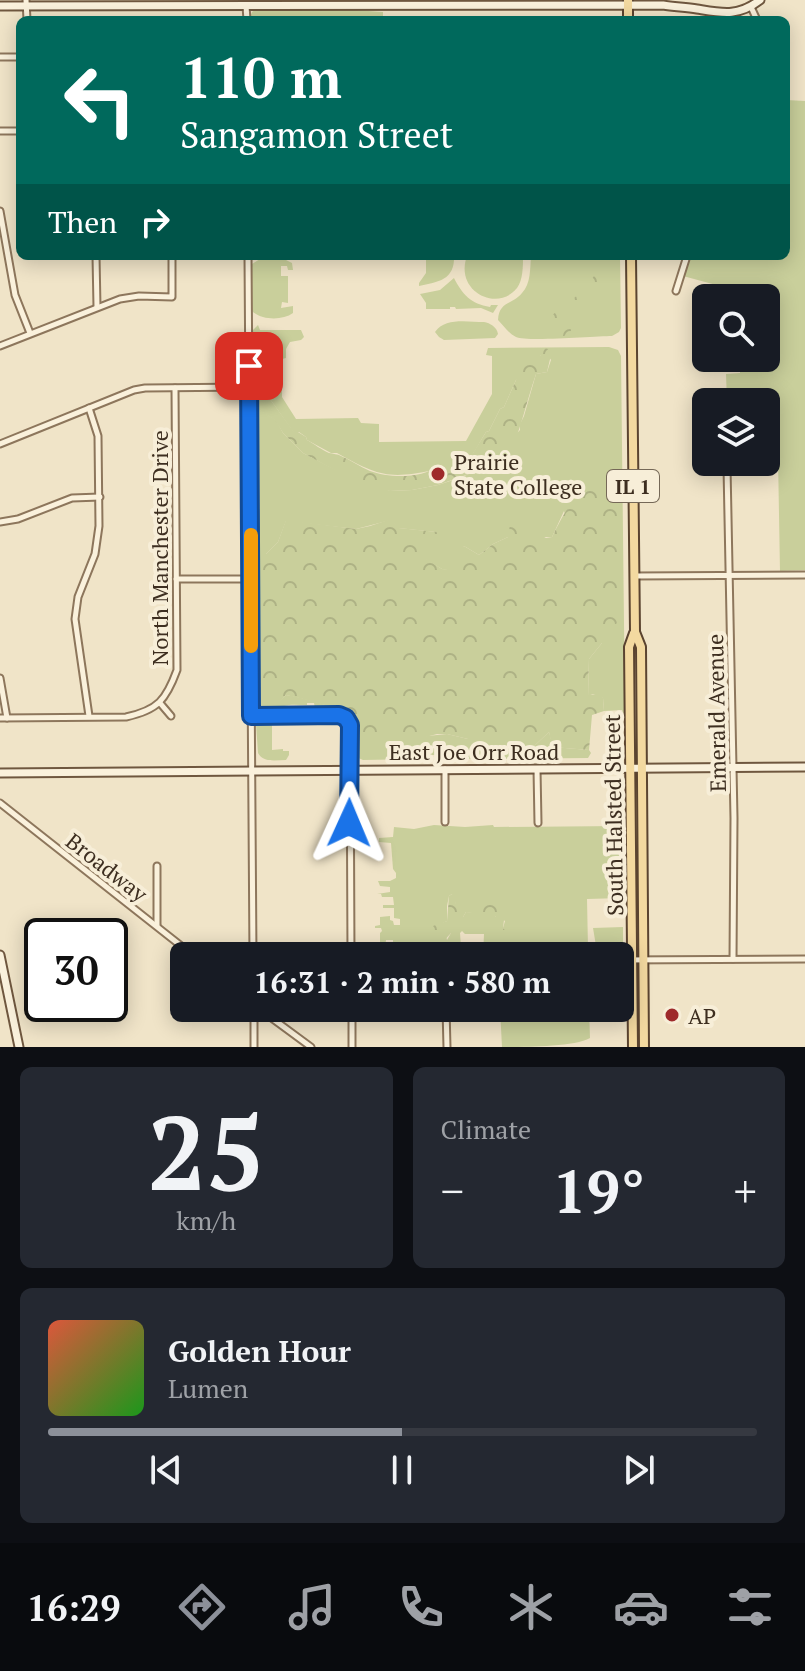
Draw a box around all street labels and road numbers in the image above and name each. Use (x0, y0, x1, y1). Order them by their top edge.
street label: North Manchester Drive (145, 430, 174, 666)
road number: IL 1 (607, 470, 659, 502)
street label: Emerald Avenue (700, 634, 732, 792)
street label: South Halsted Street (597, 714, 629, 916)
street label: East Joe Orr Road (389, 737, 559, 766)
street label: Broadway (60, 826, 154, 908)

